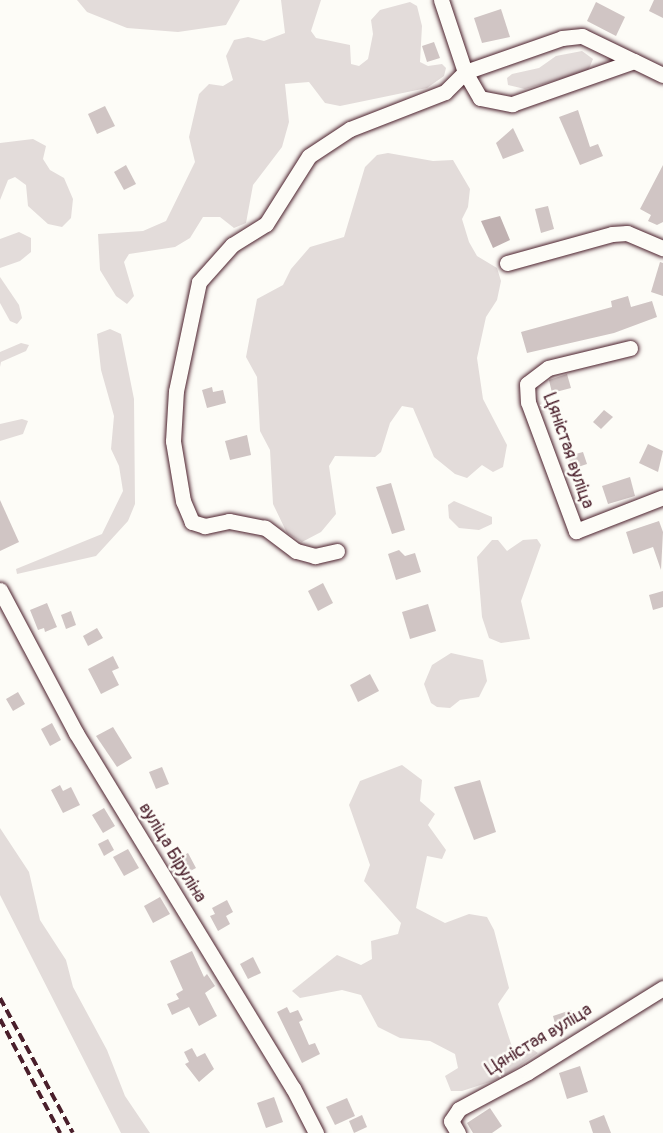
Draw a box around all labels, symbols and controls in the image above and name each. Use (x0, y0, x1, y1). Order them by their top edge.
street label: Цяністая вуліца (538, 390, 598, 512)
street label: вуліца Біруліна (134, 799, 210, 907)
street label: Цяністая вуліца (482, 1000, 596, 1080)

